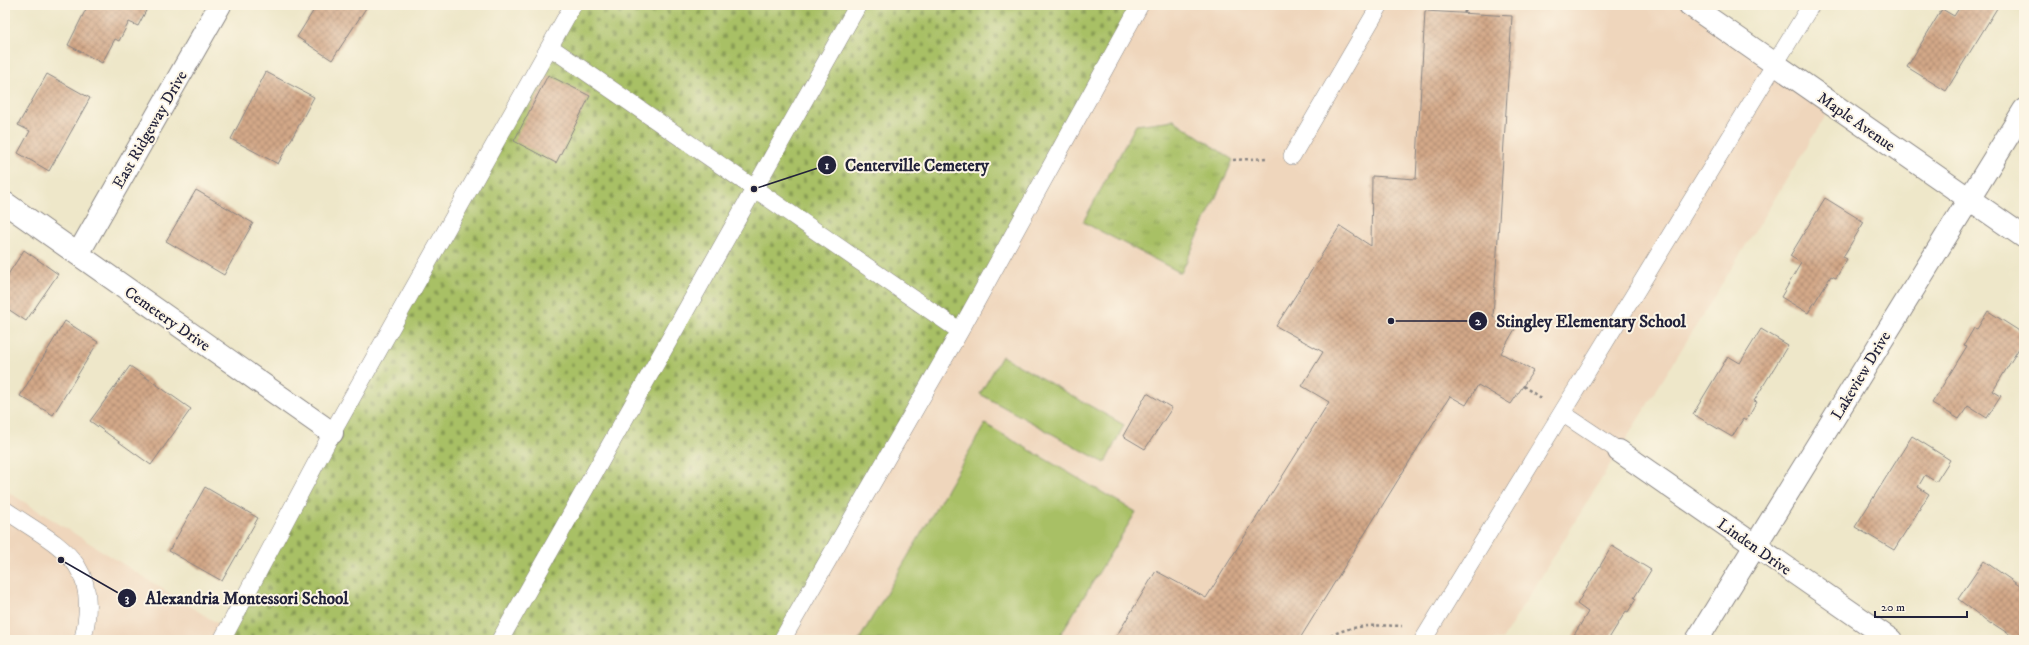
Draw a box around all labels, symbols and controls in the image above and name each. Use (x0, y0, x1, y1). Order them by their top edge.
street label: East Ridgeway Drive (108, 67, 192, 192)
street label: Maple Avenue (1814, 88, 1899, 156)
callout: Centerville Cemetery (817, 150, 997, 179)
text: Centerville Cemetery (845, 155, 990, 177)
text: 1 (825, 158, 830, 173)
street label: Cemetery Drive (121, 282, 215, 356)
callout: Stingley Elementary School (1468, 306, 1694, 335)
text: Stingley Elementary School (1496, 311, 1687, 333)
text: 2 (1475, 314, 1482, 329)
street label: Lakeview Drive (1827, 327, 1895, 423)
street label: Linden Drive (1713, 514, 1796, 580)
callout: Alexandria Montessori School (117, 584, 356, 613)
text: Alexandria Montessori School (145, 588, 349, 610)
text: 3 (125, 591, 130, 606)
scale bar (1875, 593, 1967, 619)
text: 20 m (1881, 600, 1905, 615)

